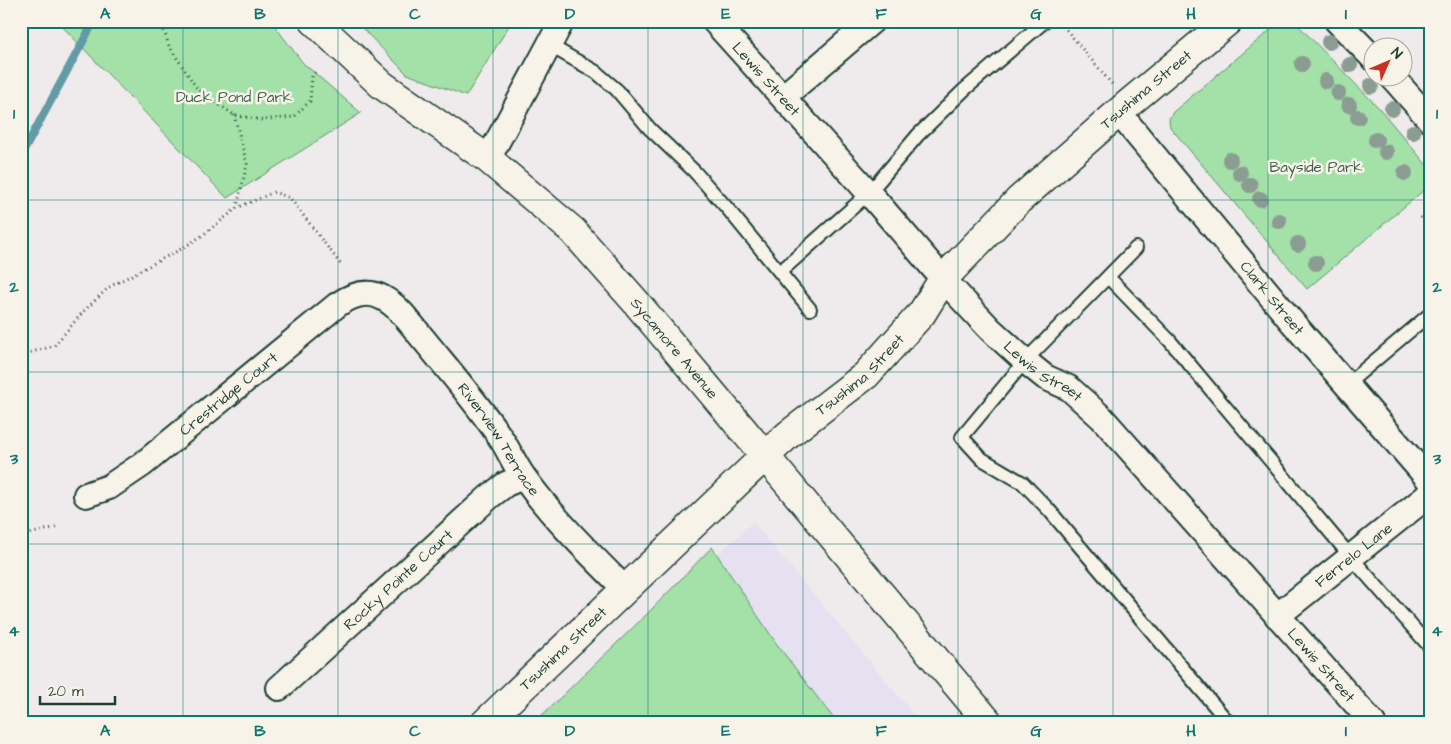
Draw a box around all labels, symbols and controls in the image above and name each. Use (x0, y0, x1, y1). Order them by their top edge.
text: A (100, 3, 111, 25)
text: B (254, 3, 266, 25)
text: C (409, 3, 421, 25)
text: D (565, 3, 576, 25)
text: E (721, 3, 731, 25)
text: F (875, 3, 887, 25)
text: G (1030, 3, 1042, 25)
text: H (1186, 3, 1196, 25)
text: I (1345, 3, 1347, 25)
street label: Lewis Street (727, 38, 805, 121)
north arrow (1364, 38, 1414, 88)
text: N (1386, 43, 1407, 64)
street label: Tsushima Street (1096, 45, 1196, 134)
park label: Duck Pond Park (176, 87, 292, 108)
text: 1 (13, 103, 16, 125)
text: 1 (1436, 103, 1439, 125)
park label: Bayside Park (1270, 157, 1362, 179)
street label: Clark Street (1235, 257, 1309, 340)
text: 2 (8, 276, 19, 298)
text: 2 (1431, 276, 1442, 298)
street label: Sycamore Avenue (625, 293, 723, 404)
street label: Tsushima Street (811, 330, 909, 421)
street label: Lewis Street (999, 336, 1087, 406)
street label: Crestridge Court (175, 348, 283, 441)
street label: Riverview Terrace (452, 379, 544, 501)
text: 3 (9, 448, 19, 470)
text: 3 (1432, 448, 1442, 470)
street label: Ferrelo Lane (1311, 518, 1397, 593)
street label: Rocky Pointe Court (339, 525, 458, 635)
street label: Tsushima Street (515, 602, 612, 696)
text: 4 (9, 620, 20, 642)
text: 4 (1432, 620, 1443, 642)
street label: Lewis Street (1282, 624, 1360, 707)
scale bar (40, 674, 115, 706)
text: 20 m (48, 681, 84, 702)
text: A (100, 720, 111, 742)
text: B (254, 720, 266, 742)
text: C (409, 720, 421, 742)
text: D (565, 720, 576, 742)
text: E (721, 720, 731, 742)
text: F (875, 720, 887, 742)
text: G (1030, 720, 1042, 742)
text: H (1186, 720, 1196, 742)
text: I (1345, 720, 1347, 742)

